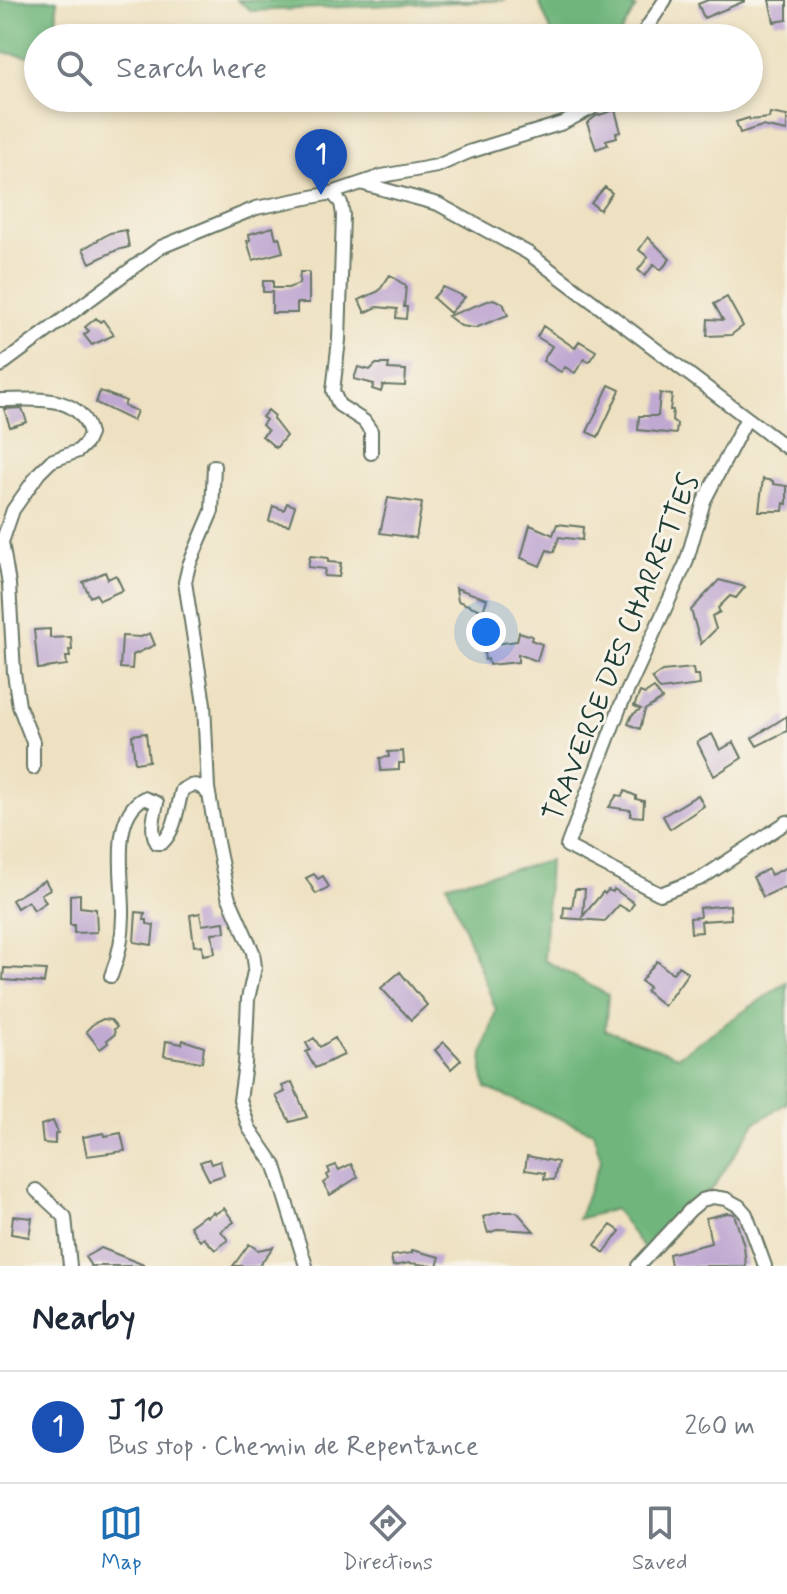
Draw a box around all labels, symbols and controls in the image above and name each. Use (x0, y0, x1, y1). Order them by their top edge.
search box (24, 24, 763, 112)
icon: search (52, 46, 96, 90)
text: Search here (116, 49, 267, 88)
pin: 1 (295, 129, 347, 195)
street label: TRAVERSE DES CHARRETTES (535, 469, 709, 827)
your location (466, 612, 506, 652)
text: Nearby (32, 1296, 136, 1341)
text: J 10 (108, 1391, 164, 1430)
text: 1 (52, 1410, 64, 1444)
text: 260 m (685, 1410, 755, 1444)
text: Bus stop · Chemin de Repentance (108, 1430, 478, 1464)
tab: Map (99, 1501, 143, 1577)
tab: Directions (342, 1501, 433, 1577)
tab: Saved (632, 1501, 687, 1577)

